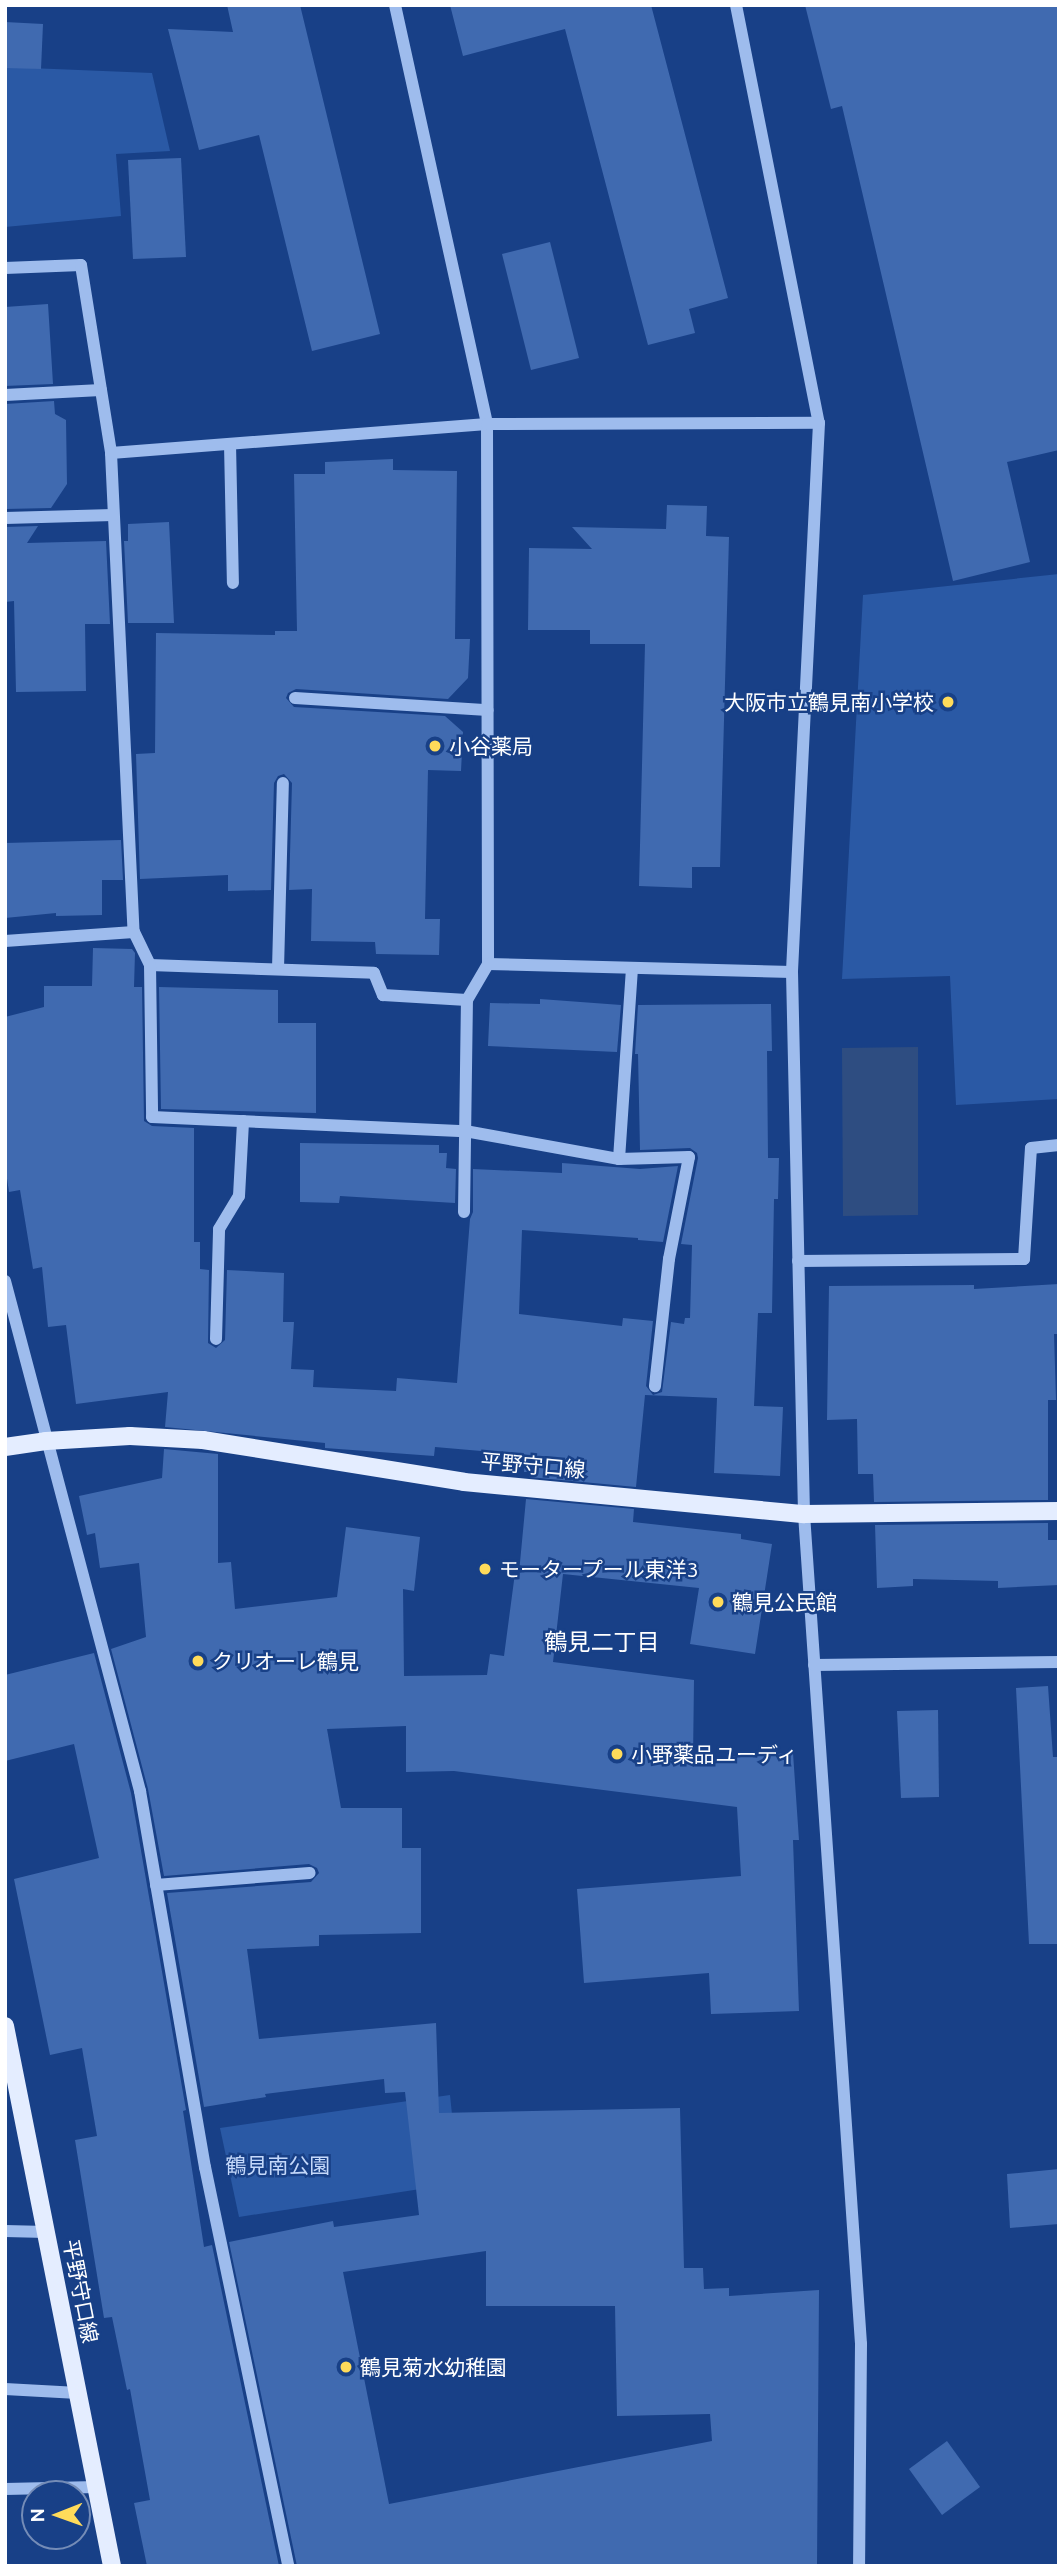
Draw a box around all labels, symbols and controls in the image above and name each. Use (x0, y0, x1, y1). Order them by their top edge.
place label: 大阪市立鶴見南小学校 (724, 689, 934, 715)
marker: 大阪市立鶴見南小学校 (940, 694, 956, 710)
place label: 小谷薬局 (449, 733, 533, 759)
marker: 小谷薬局 (427, 738, 443, 754)
street label: 平野守口線 (480, 1448, 586, 1482)
place label: モータープール東洋3 (499, 1556, 700, 1582)
marker: モータープール東洋3 (477, 1561, 493, 1577)
place label: 鶴見公民館 (732, 1589, 837, 1615)
marker: 鶴見公民館 (710, 1594, 726, 1610)
district label: 鶴見二丁目 (545, 1628, 659, 1656)
place label: クリオーレ鶴見 (212, 1648, 359, 1674)
marker: クリオーレ鶴見 (190, 1653, 206, 1669)
place label: 小野薬品ユーディ (631, 1741, 799, 1767)
marker: 小野薬品ユーディ (609, 1746, 625, 1762)
park label: 鶴見南公園 (226, 2152, 330, 2178)
street label: 平野守口線 (59, 2237, 103, 2345)
place label: 鶴見菊水幼稚園 (360, 2354, 507, 2380)
marker: 鶴見菊水幼稚園 (338, 2359, 354, 2375)
north arrow (21, 2480, 91, 2550)
text: N (26, 2508, 48, 2523)

